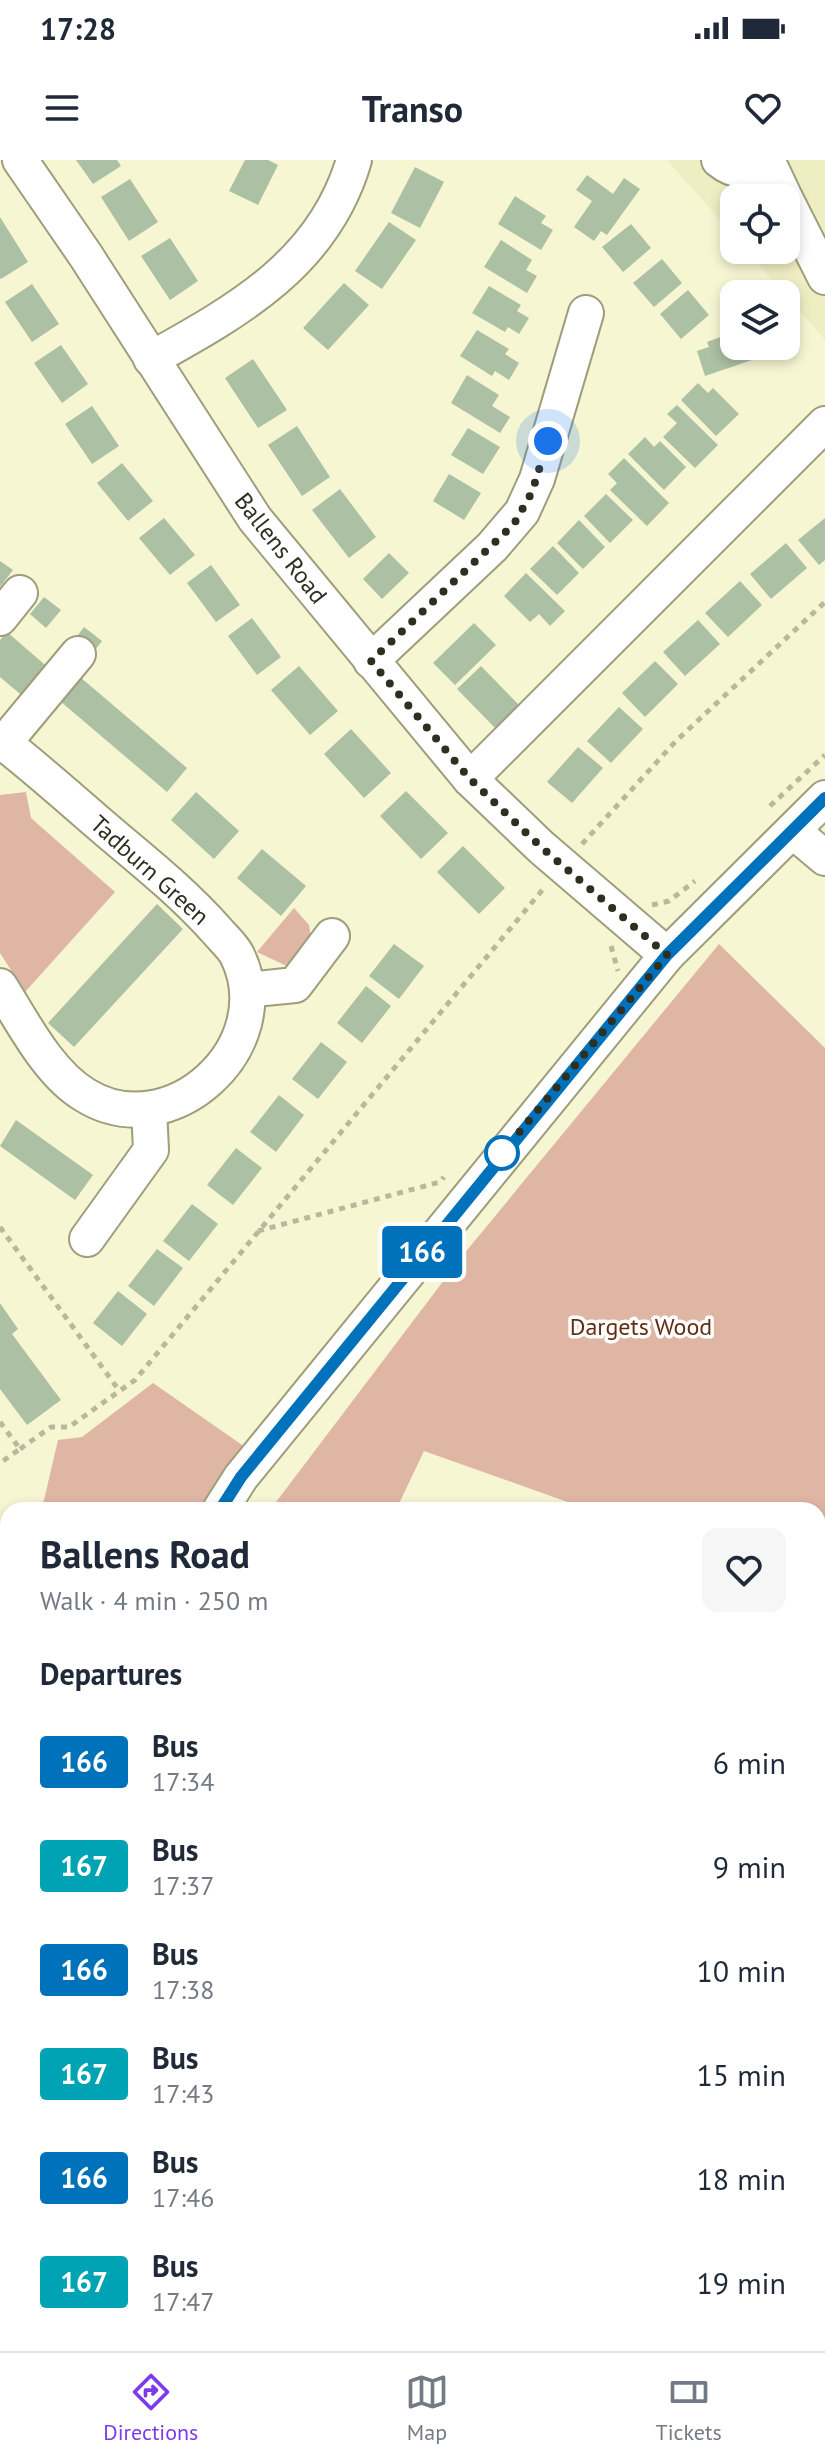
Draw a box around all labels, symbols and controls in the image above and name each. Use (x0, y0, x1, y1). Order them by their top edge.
text: 17:28 (40, 9, 116, 48)
text: Transo (362, 85, 463, 132)
icon: menu (40, 86, 84, 130)
icon: heart (741, 86, 785, 130)
map controls (720, 184, 800, 360)
button: locate (720, 184, 800, 264)
button: layers (720, 280, 800, 360)
your location (528, 421, 568, 461)
street label: Ballens Road (228, 486, 334, 610)
street label: Tadburn Green (84, 809, 216, 931)
unlabelled marker (485, 1136, 519, 1170)
line badge: 166 (376, 1226, 468, 1278)
text: 166 (398, 1233, 446, 1270)
park label: Dargets Wood (570, 1311, 712, 1342)
button: heart (702, 1528, 786, 1612)
text: Ballens Road (40, 1529, 250, 1578)
text: Walk · 4 min · 250 m (40, 1584, 268, 1617)
text: Departures (40, 1654, 182, 1693)
text: Bus (152, 1726, 199, 1765)
text: 166 (60, 1743, 108, 1780)
text: 6 min (713, 1743, 786, 1782)
text: 17:34 (152, 1765, 214, 1798)
text: Bus (152, 1830, 199, 1869)
text: 167 (60, 1847, 108, 1884)
text: 9 min (713, 1847, 786, 1886)
text: 17:37 (152, 1869, 214, 1902)
text: Bus (152, 1934, 199, 1973)
text: 166 (60, 1951, 108, 1988)
text: 10 min (696, 1951, 786, 1990)
text: 17:38 (152, 1973, 214, 2006)
text: Bus (152, 2038, 199, 2077)
text: 167 (60, 2055, 108, 2092)
text: 15 min (696, 2055, 786, 2094)
text: 17:43 (152, 2077, 214, 2110)
text: Bus (152, 2142, 199, 2181)
text: 166 (60, 2159, 108, 2196)
text: 18 min (696, 2159, 786, 2198)
text: 17:46 (152, 2181, 214, 2214)
text: Bus (152, 2246, 199, 2285)
text: 167 (60, 2263, 108, 2300)
text: 19 min (696, 2263, 786, 2302)
text: 17:47 (152, 2285, 214, 2318)
tab: Directions (103, 2370, 198, 2446)
tab: Map (405, 2370, 449, 2446)
tab: Tickets (656, 2370, 722, 2446)

